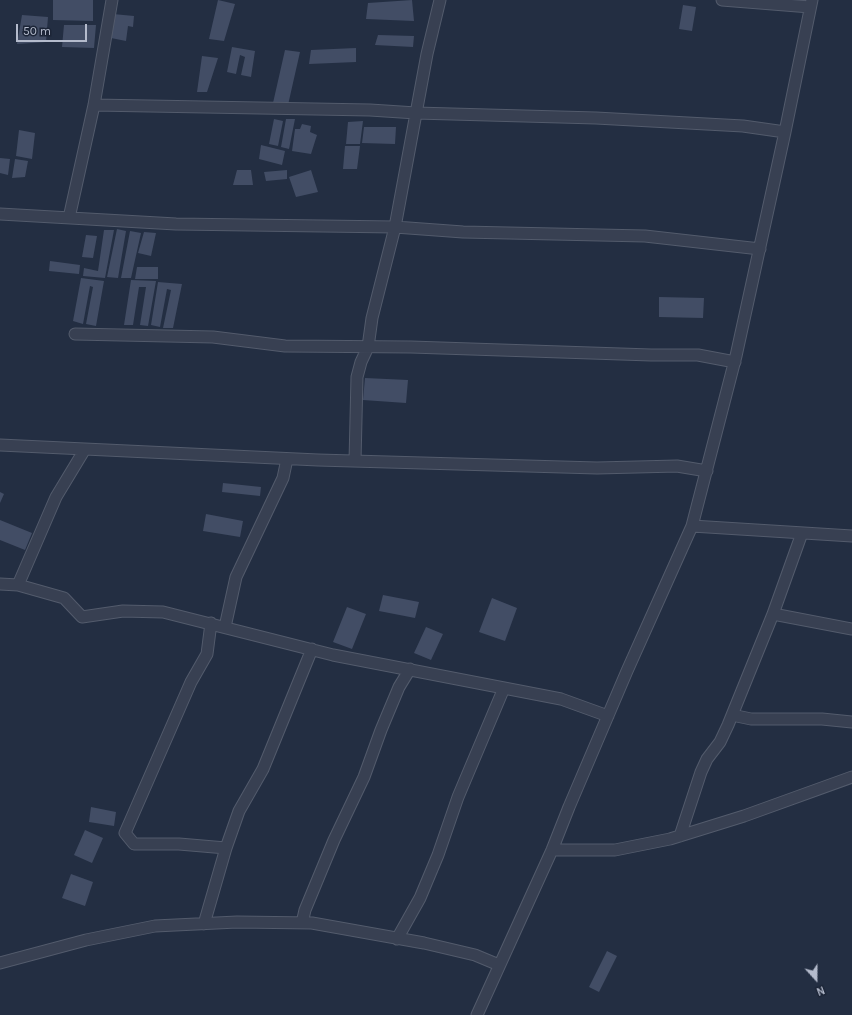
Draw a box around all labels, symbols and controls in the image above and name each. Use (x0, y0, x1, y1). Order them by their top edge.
scale bar (18, 16, 89, 42)
text: 50 m (23, 24, 51, 38)
north arrow (796, 959, 836, 999)
text: N (814, 983, 826, 998)

